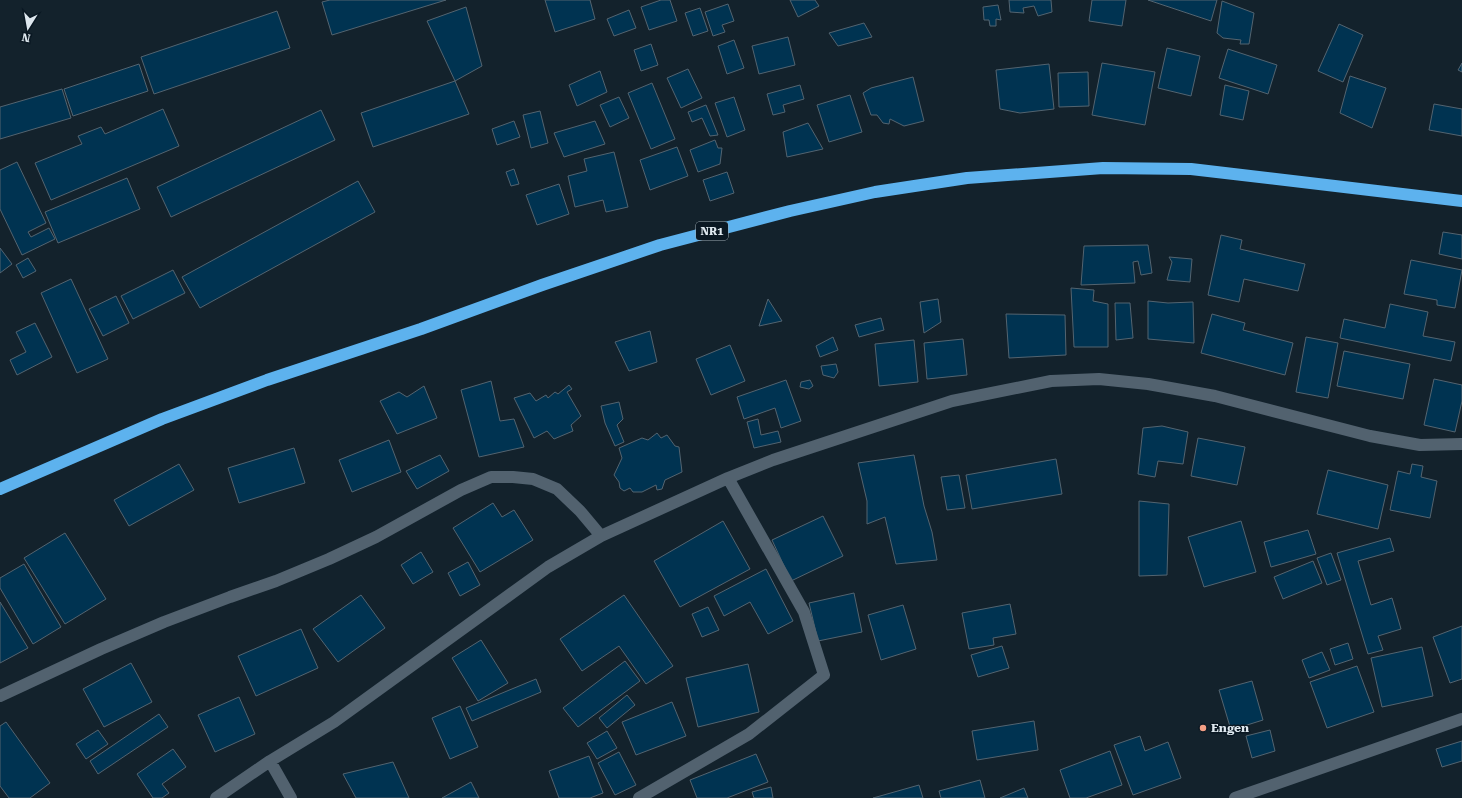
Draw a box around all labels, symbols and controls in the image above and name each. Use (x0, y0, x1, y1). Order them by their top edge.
north arrow (8, 8, 48, 48)
text: N (20, 30, 32, 45)
road number: NR1 (696, 222, 728, 240)
place label: Engen (1211, 721, 1249, 735)
marker: Engen (1198, 723, 1208, 733)

